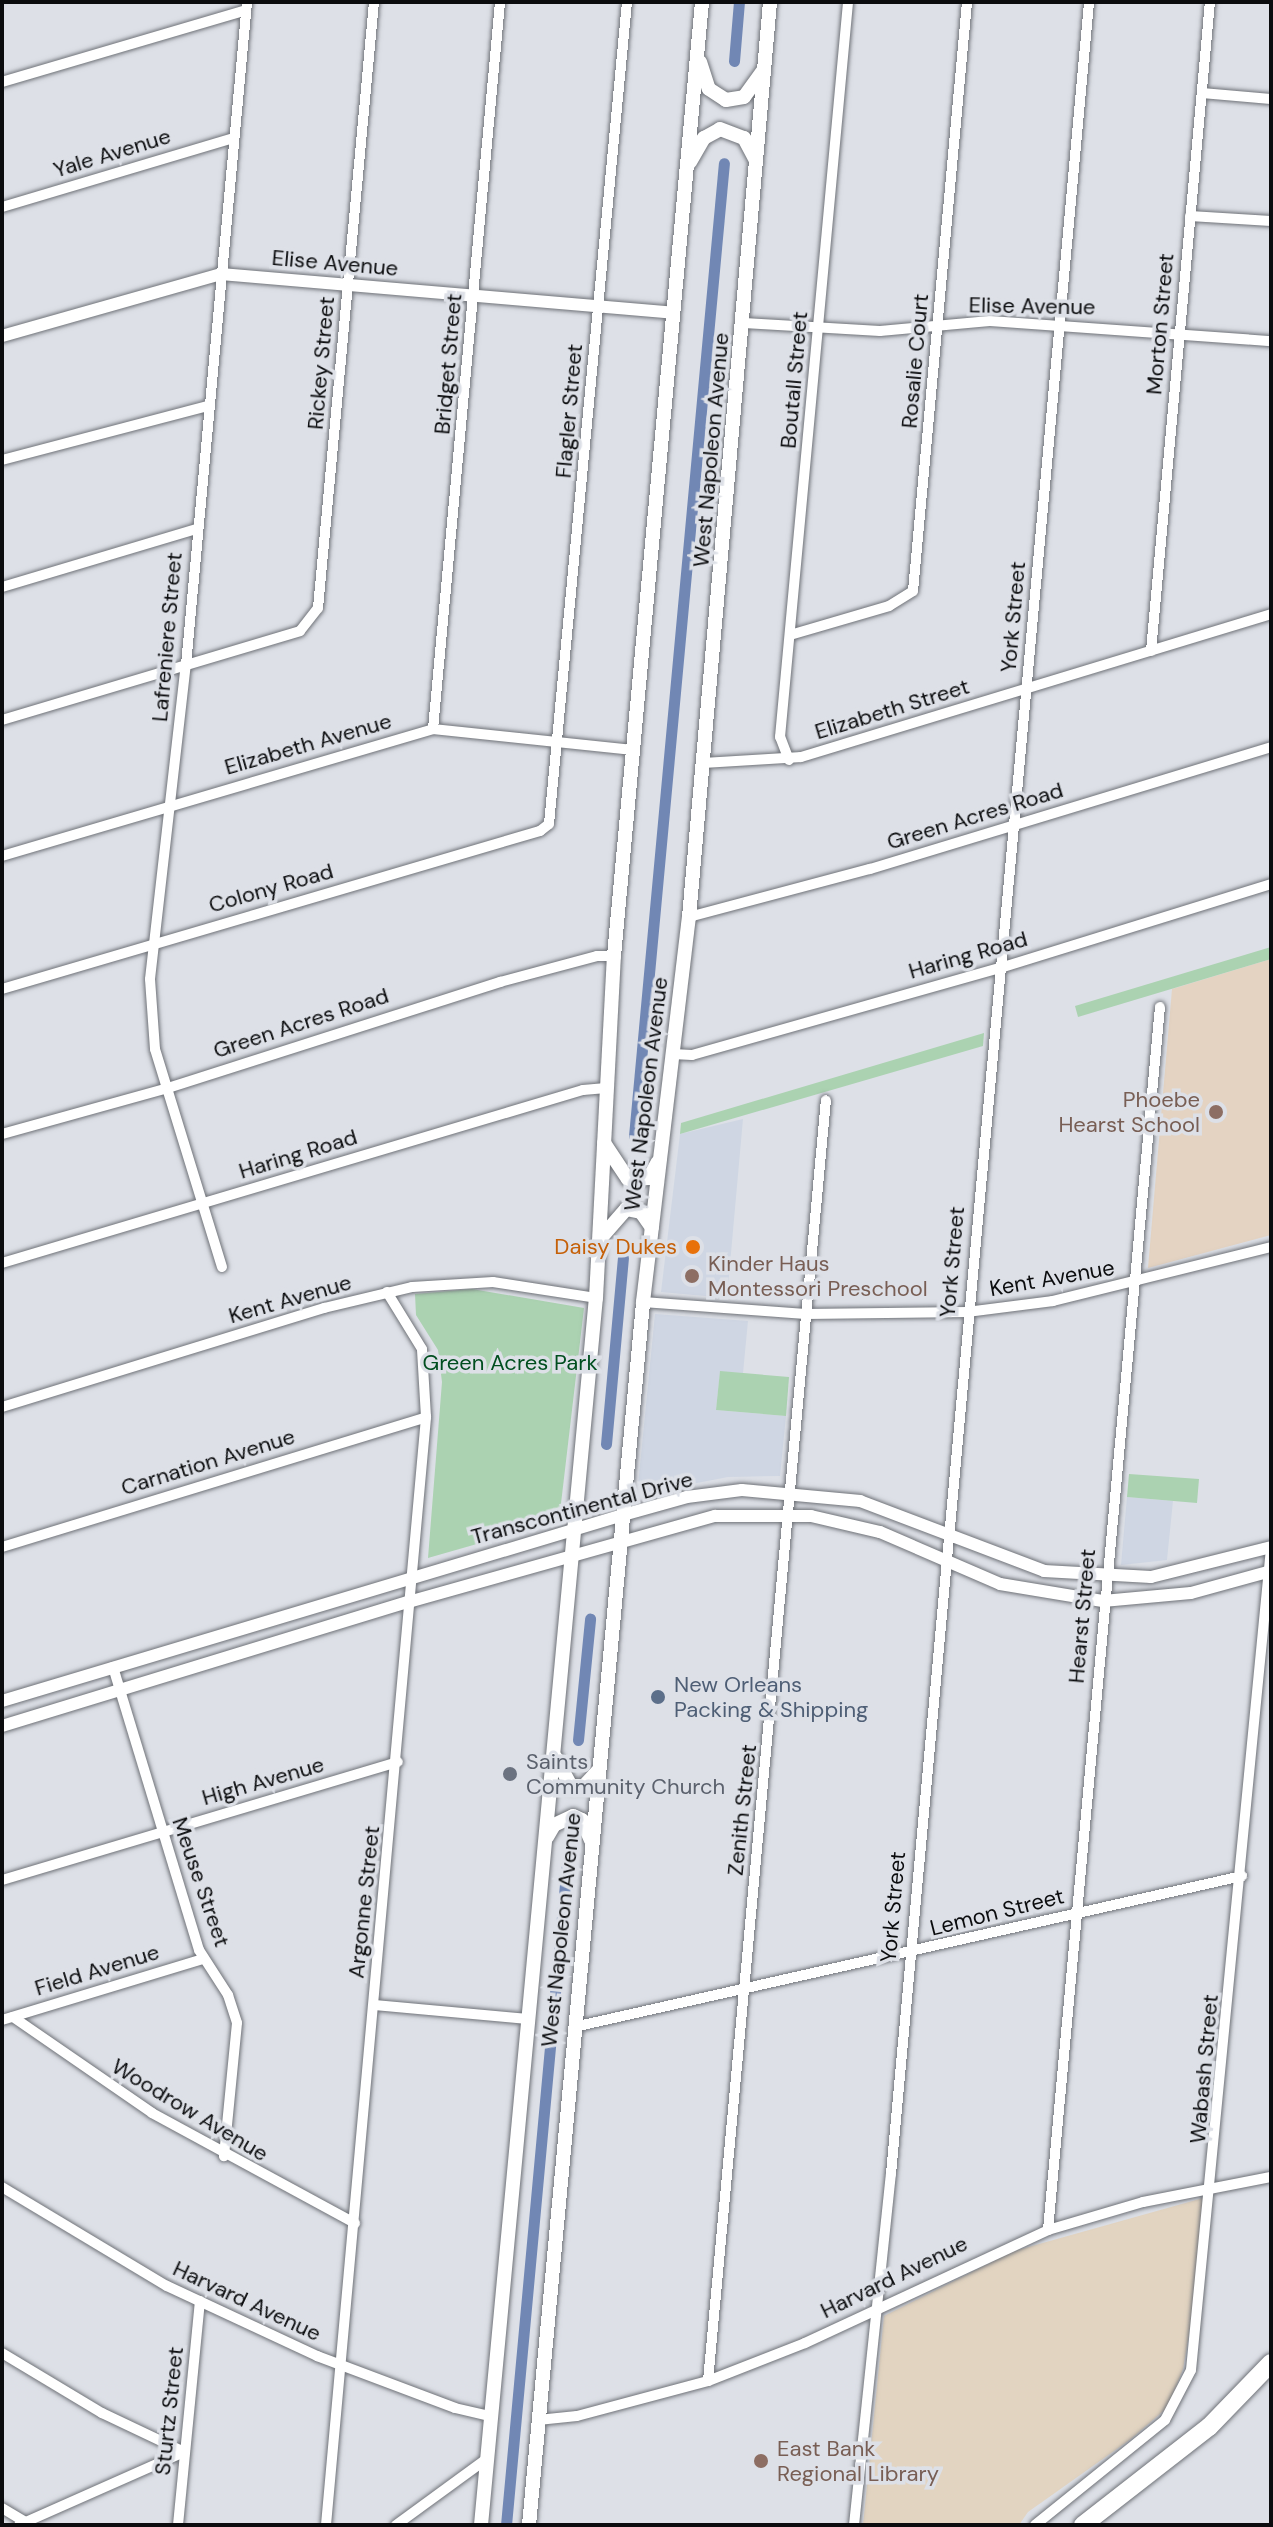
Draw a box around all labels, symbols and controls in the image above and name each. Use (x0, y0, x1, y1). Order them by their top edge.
street label: Yale Avenue (50, 123, 174, 183)
street label: Elise Avenue (271, 244, 399, 282)
street label: Morton Street (1141, 252, 1179, 396)
street label: Bridget Street (429, 292, 467, 436)
street label: Elise Avenue (968, 292, 1096, 320)
street label: Rosalie Court (896, 293, 934, 429)
street label: Rickey Street (302, 295, 340, 431)
street label: Boutall Street (775, 310, 813, 450)
street label: West Napoleon Avenue (688, 332, 734, 568)
street label: Flagler Street (550, 343, 588, 479)
street label: Lafreniere Street (146, 551, 188, 723)
street label: York Street (995, 560, 1031, 674)
street label: Elizabeth Street (812, 673, 972, 745)
street label: Elizabeth Avenue (221, 708, 395, 780)
street label: Green Acres Road (884, 777, 1066, 855)
street label: Colony Road (206, 858, 336, 918)
street label: Haring Road (906, 925, 1030, 985)
street label: West Napoleon Avenue (619, 976, 673, 1212)
street label: Green Acres Road (210, 982, 392, 1064)
place label: Phoebe Hearst School (1058, 1086, 1200, 1138)
marker: Phoebe Hearst School (1207, 1103, 1225, 1121)
street label: Haring Road (236, 1123, 360, 1185)
street label: York Street (934, 1205, 970, 1319)
place label: Daisy Dukes (554, 1234, 677, 1260)
marker: Daisy Dukes (684, 1238, 702, 1256)
place label: Kinder Haus Montessori Preschool (708, 1250, 928, 1302)
street label: Kent Avenue (987, 1254, 1117, 1302)
marker: Kinder Haus Montessori Preschool (683, 1267, 701, 1285)
street label: Kent Avenue (226, 1269, 354, 1329)
park label: Green Acres Park (422, 1350, 598, 1376)
street label: Carnation Avenue (118, 1423, 298, 1501)
street label: Transcontinental Drive (468, 1466, 696, 1550)
street label: Hearst Street (1063, 1548, 1101, 1684)
place label: New Orleans Packing & Shipping (674, 1671, 868, 1722)
marker: New Orleans Packing & Shipping (649, 1688, 667, 1706)
street label: Zenith Street (722, 1743, 762, 1877)
place label: Saints Community Church (526, 1748, 725, 1800)
street label: High Avenue (199, 1751, 327, 1811)
marker: Saints Community Church (501, 1765, 519, 1783)
street label: West Napoleon Avenue (536, 1812, 586, 2048)
street label: Meuse Street (166, 1814, 236, 1950)
street label: Argonne Street (343, 1824, 385, 1980)
street label: York Street (875, 1850, 911, 1964)
street label: Lemon Street (927, 1883, 1067, 1941)
street label: Field Avenue (32, 1939, 162, 2001)
street label: Wabash Street (1184, 1993, 1224, 2145)
street label: Woodrow Avenue (107, 2053, 273, 2167)
street label: Harvard Avenue (816, 2230, 972, 2324)
street label: Harvard Avenue (169, 2255, 325, 2347)
street label: Sturtz Street (149, 2345, 189, 2477)
place label: East Bank Regional Library (777, 2435, 939, 2486)
marker: East Bank Regional Library (752, 2452, 770, 2470)

